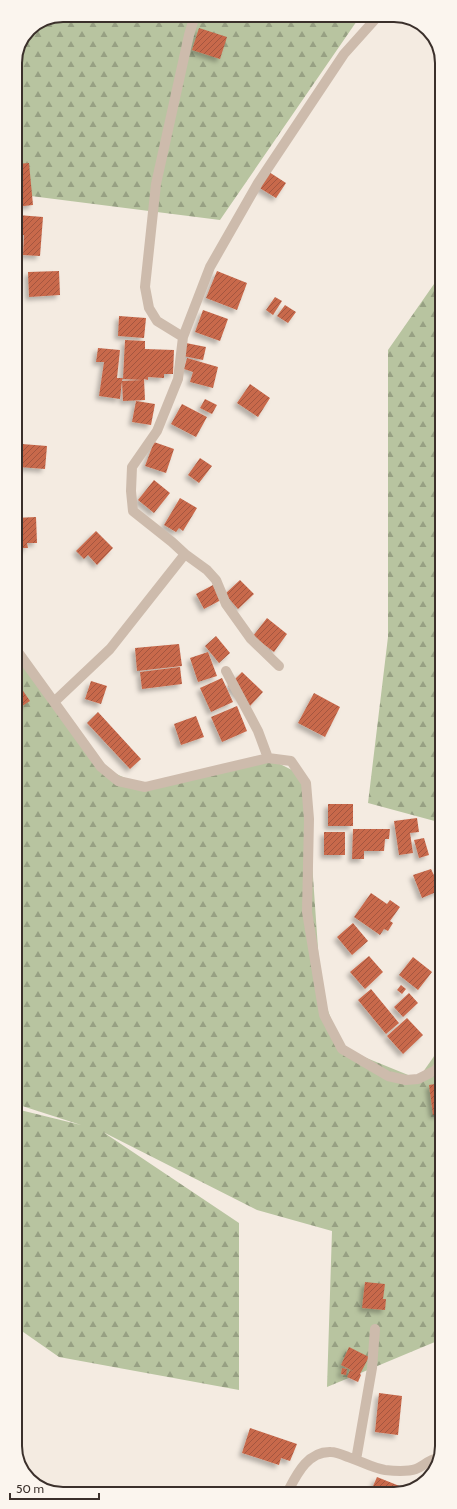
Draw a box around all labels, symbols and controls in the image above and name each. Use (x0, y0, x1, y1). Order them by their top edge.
scale bar (10, 1475, 99, 1501)
text: 50 m (16, 1481, 44, 1496)

